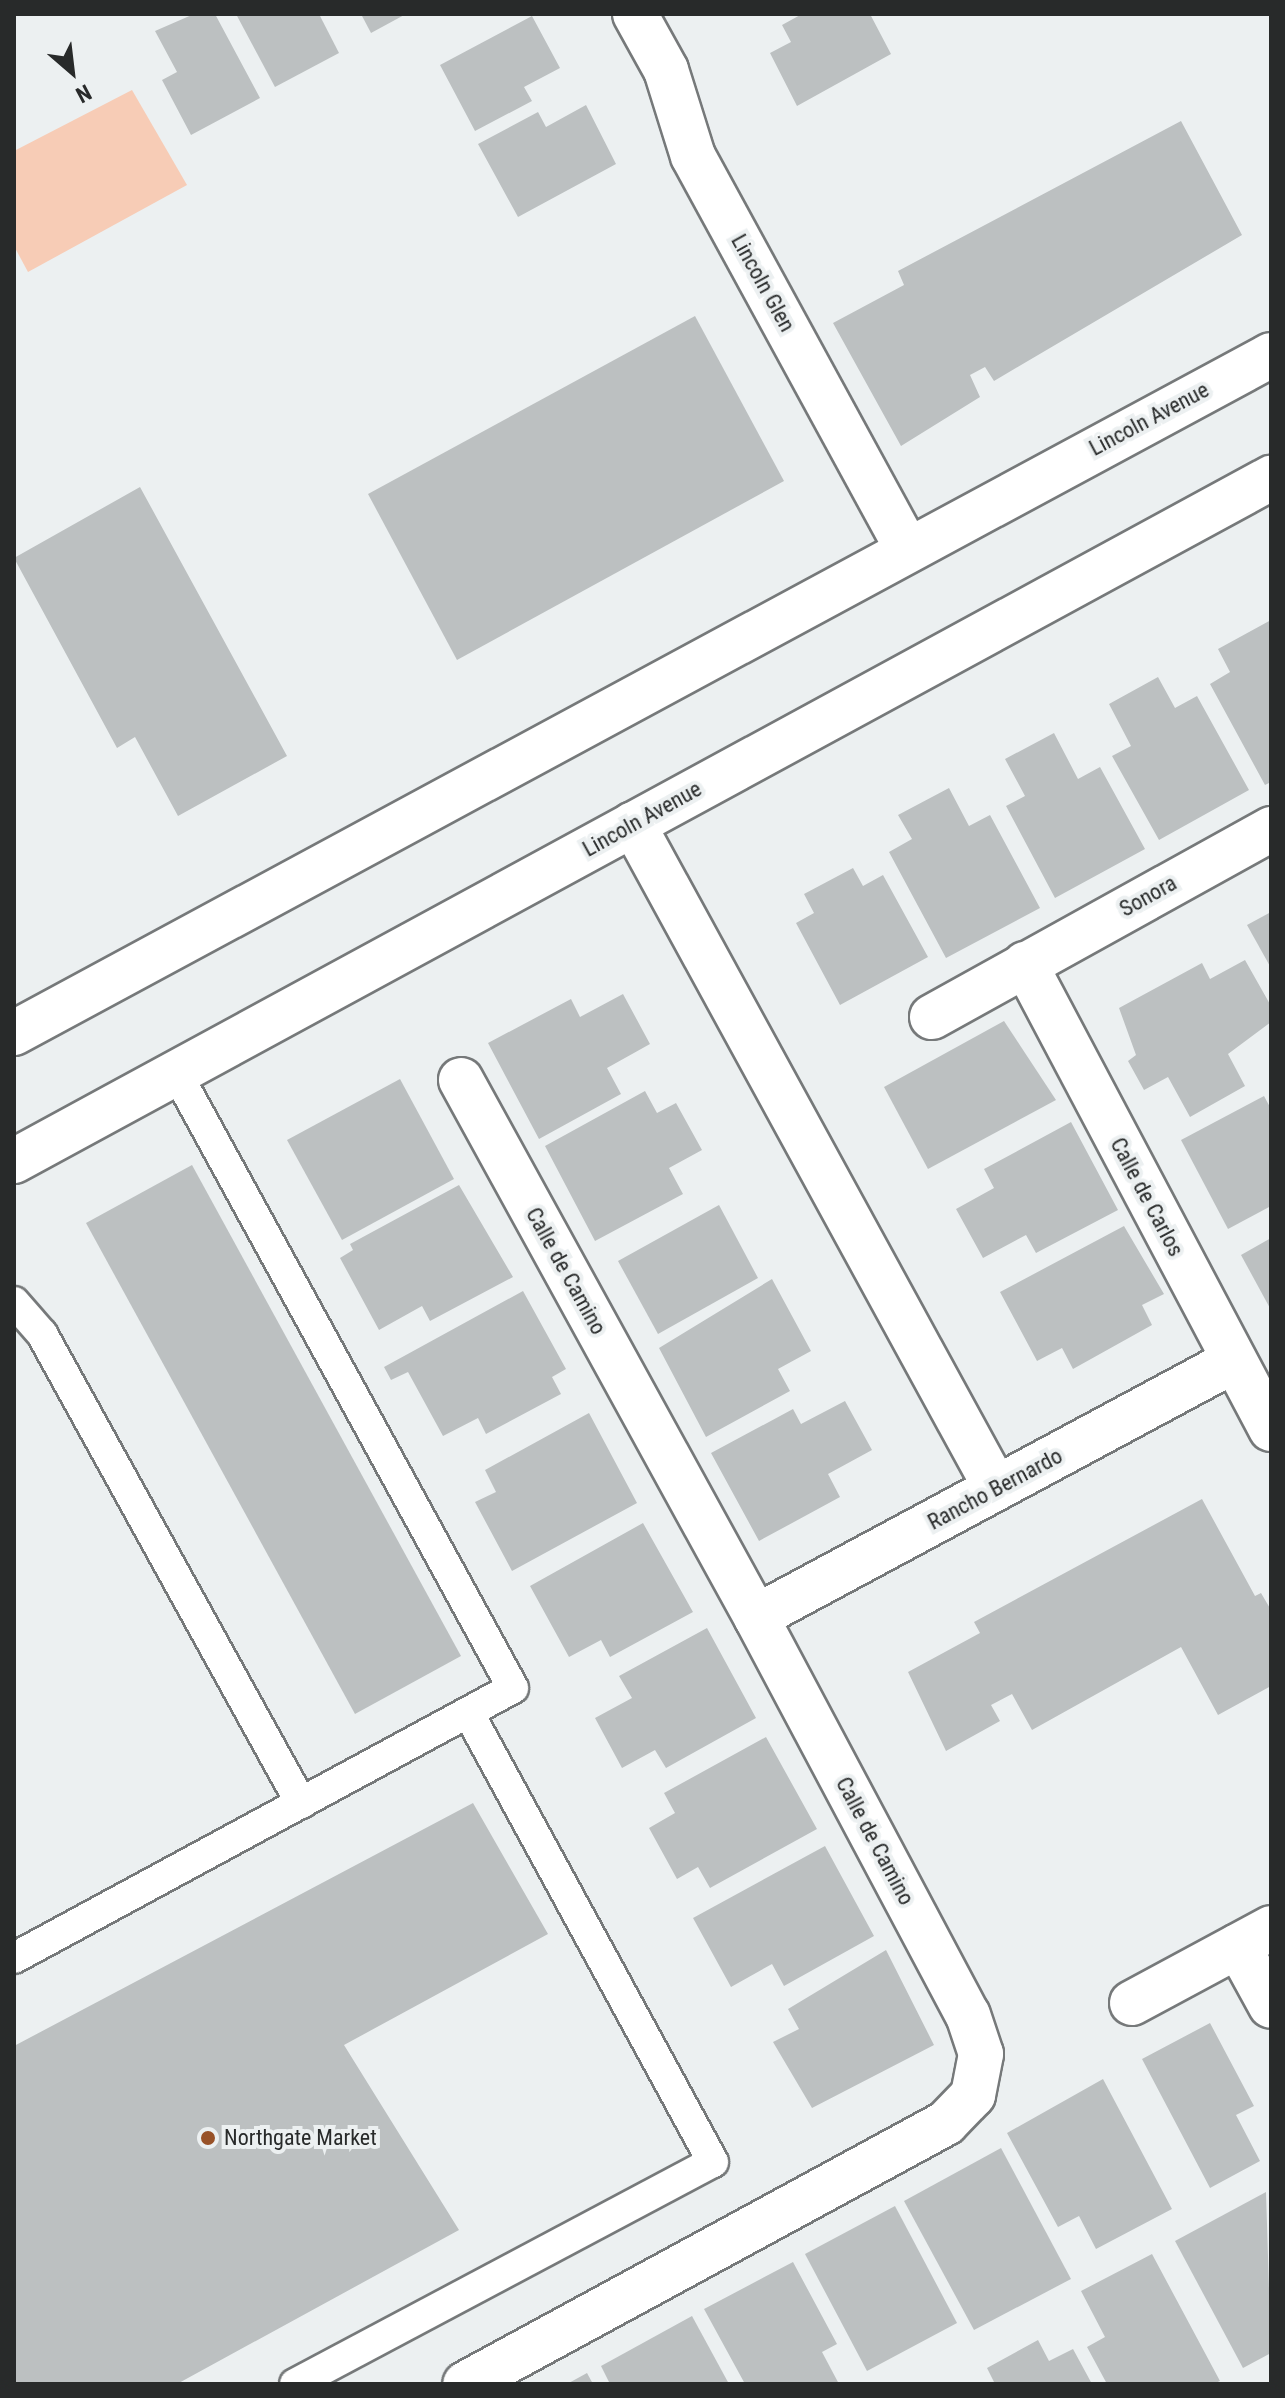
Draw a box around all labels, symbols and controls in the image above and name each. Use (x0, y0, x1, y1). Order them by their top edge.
north arrow (32, 32, 112, 112)
text: N (72, 79, 95, 108)
street label: Lincoln Glen (725, 230, 801, 336)
street label: Lincoln Avenue (1085, 376, 1213, 462)
street label: Lincoln Avenue (578, 776, 706, 862)
street label: Sonora (1115, 870, 1181, 922)
street label: Calle de Carlos (1105, 1133, 1189, 1261)
street label: Calle de Camino (520, 1203, 612, 1339)
street label: Rancho Bernardo (923, 1443, 1067, 1535)
street label: Calle de Camino (830, 1773, 920, 1909)
place label: Northgate Market (224, 2125, 377, 2151)
marker: Northgate Market (199, 2129, 217, 2147)

